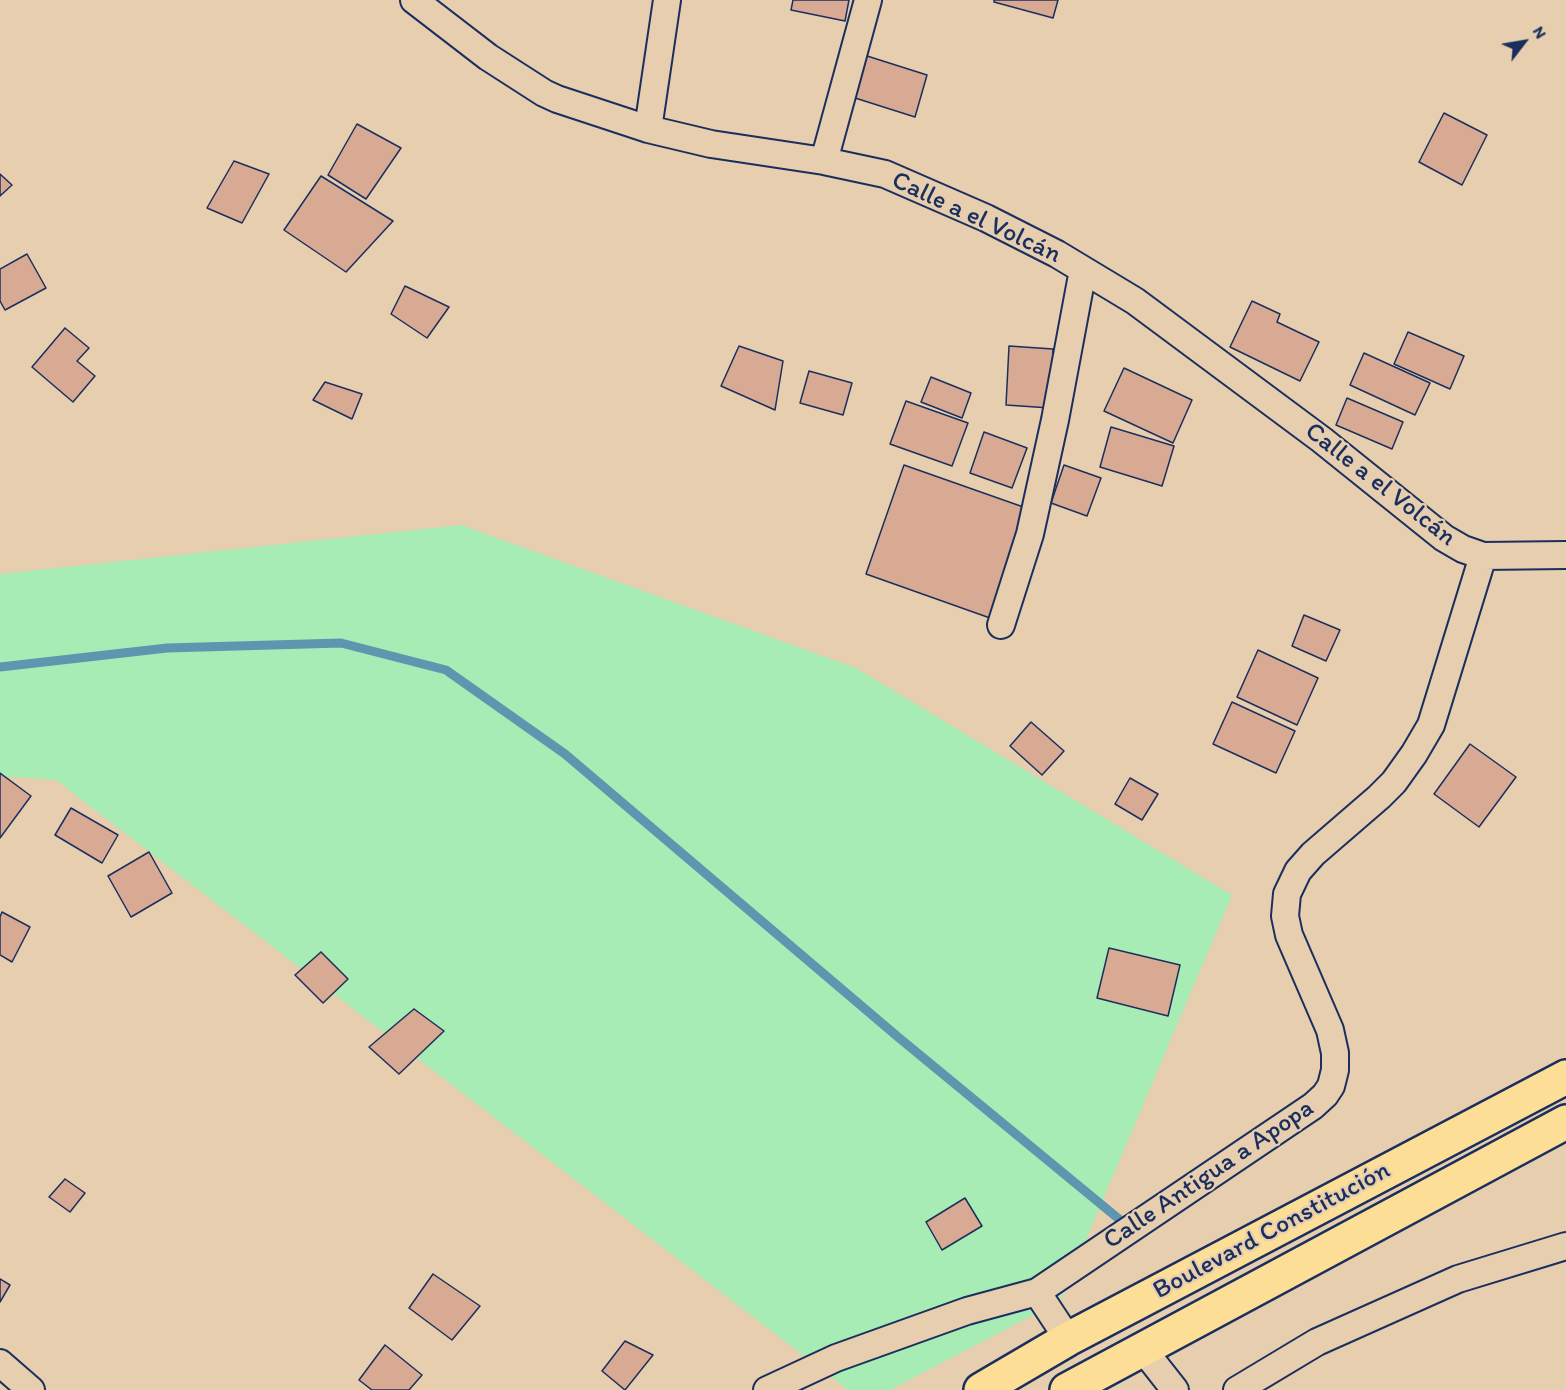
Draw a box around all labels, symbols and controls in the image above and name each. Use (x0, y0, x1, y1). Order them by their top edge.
north arrow (1494, 12, 1554, 72)
text: N (1529, 23, 1551, 42)
street label: Calle a el Volcán (886, 165, 1066, 271)
street label: Calle a el Volcán (1298, 416, 1462, 554)
street label: Calle Antigua a Apopa (1098, 1093, 1320, 1257)
street label: Boulevard Constitución (1148, 1155, 1396, 1307)

